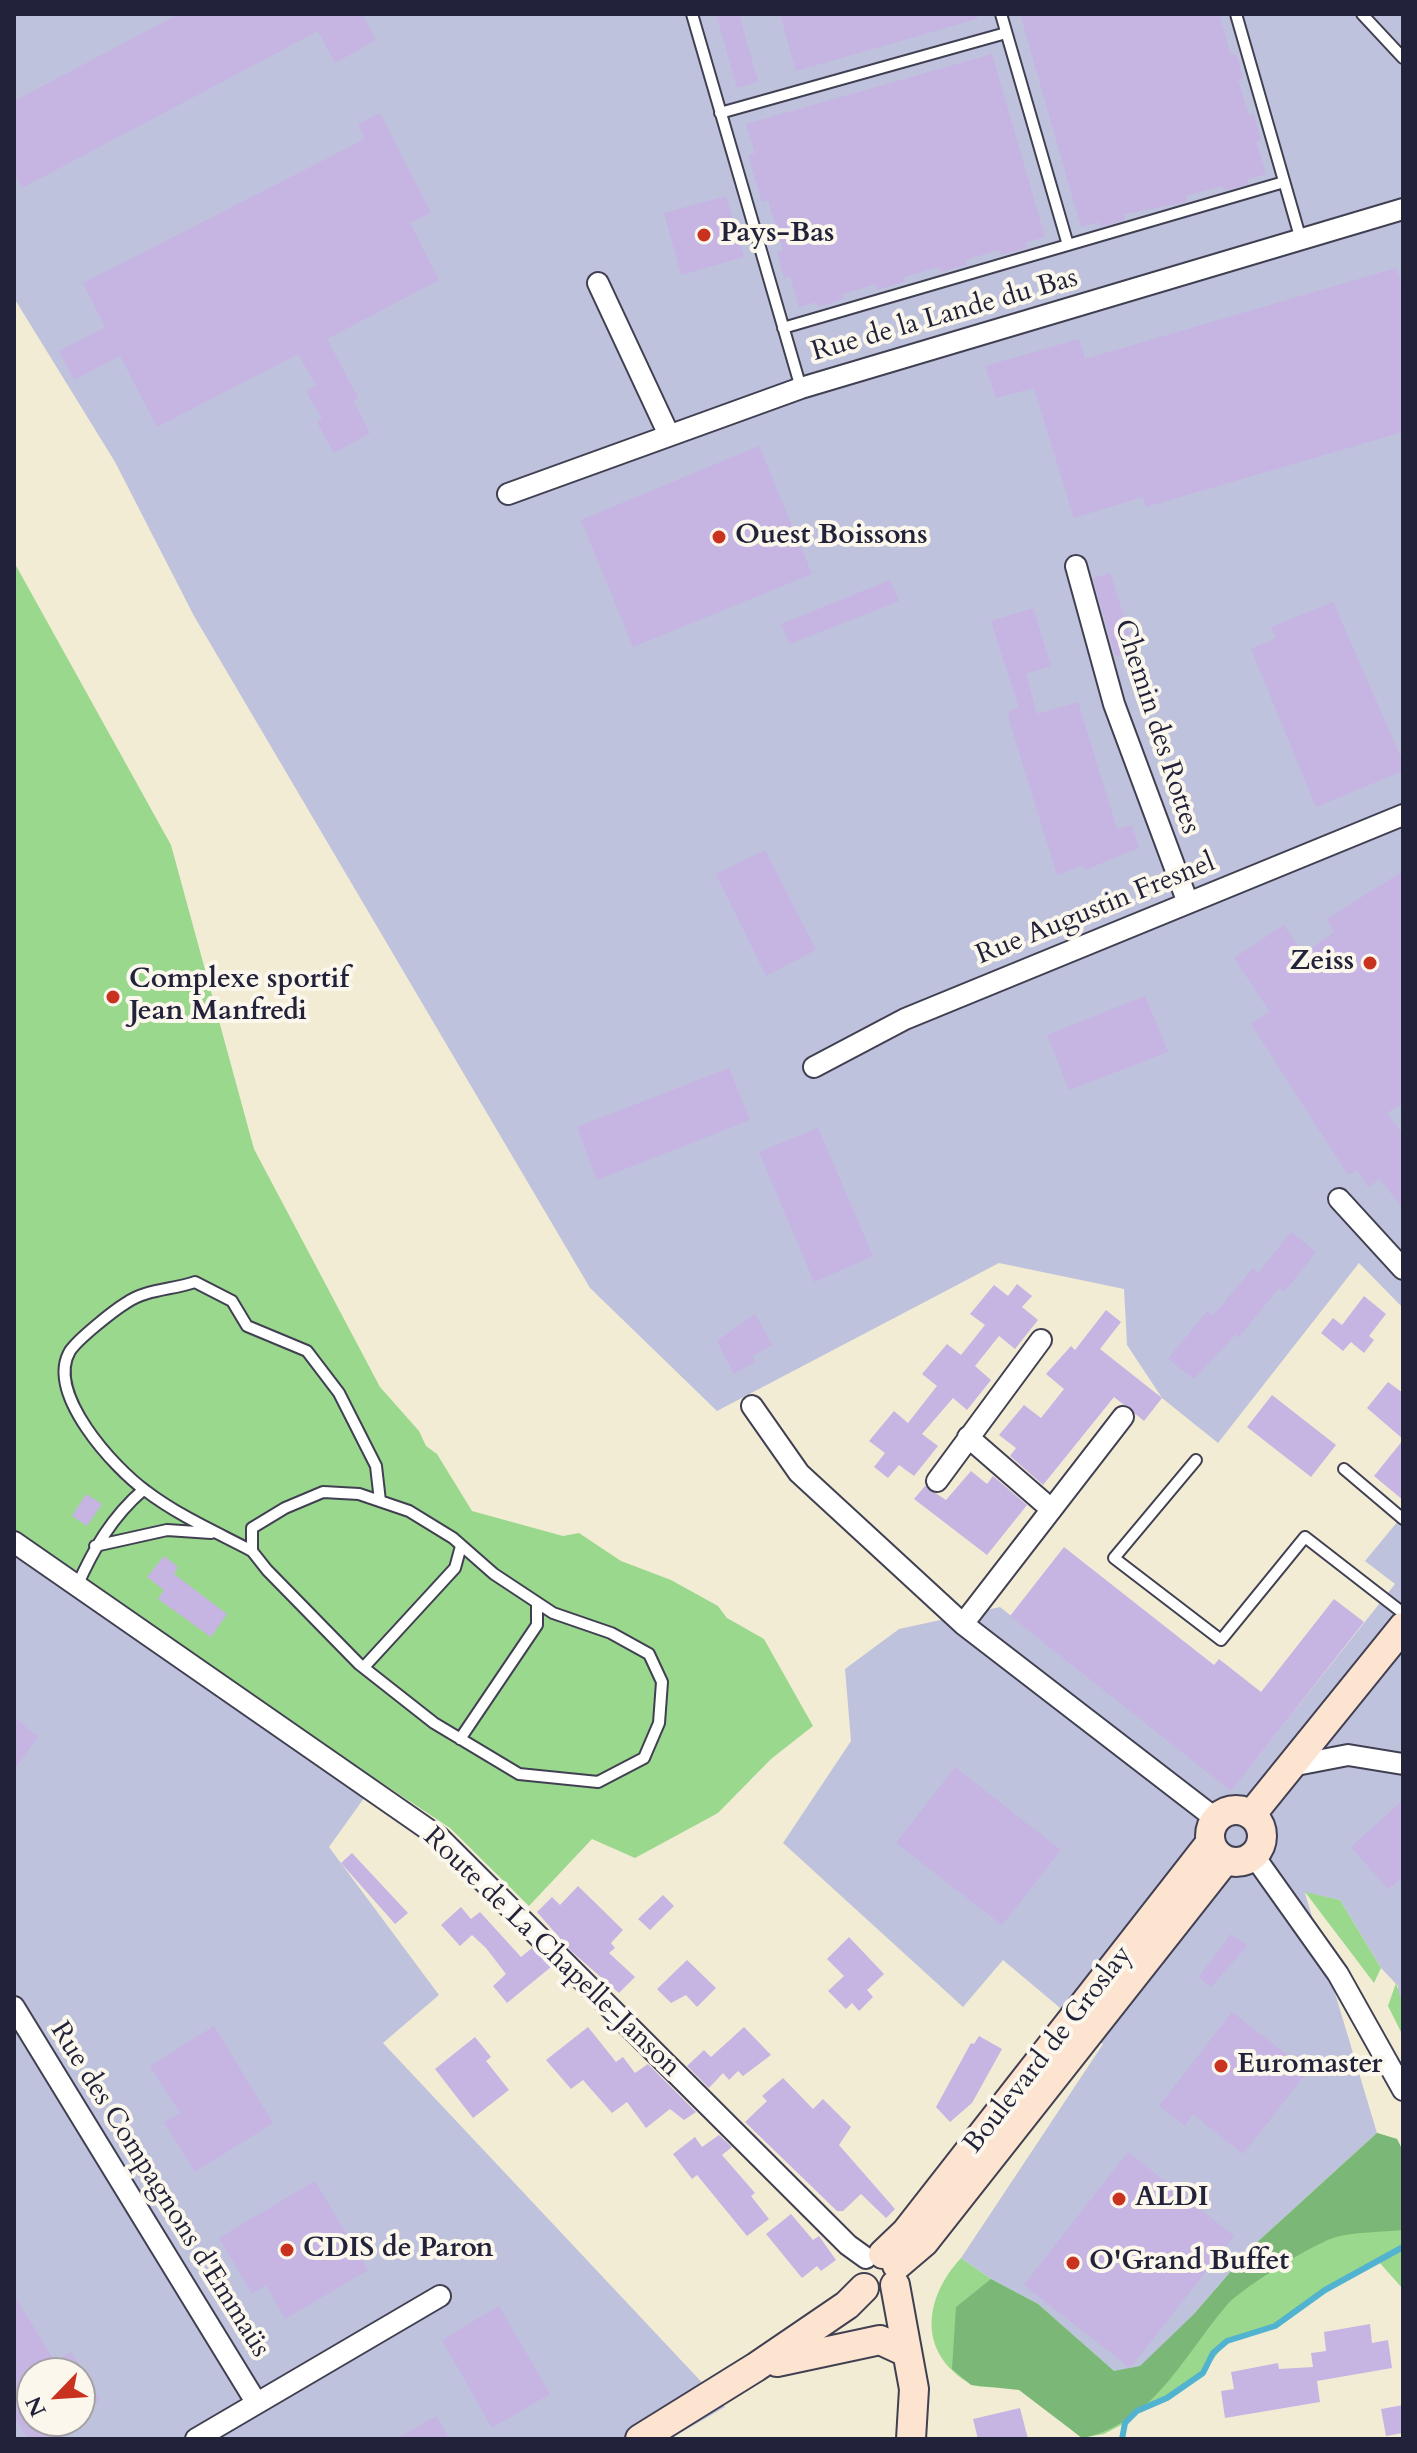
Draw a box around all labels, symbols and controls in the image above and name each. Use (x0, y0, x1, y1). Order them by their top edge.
place label: Pays-Bas (720, 218, 834, 252)
marker: Pays-Bas (695, 226, 713, 244)
street label: Rue de la Lande du Bas (808, 262, 1082, 370)
place label: Ouest Boissons (735, 520, 928, 554)
marker: Ouest Boissons (710, 528, 728, 546)
street label: Chemin des Rottes (1106, 616, 1206, 838)
street label: Rue Augustin Fresnel (972, 847, 1220, 973)
place label: Zeiss (1289, 946, 1354, 980)
marker: Zeiss (1361, 954, 1379, 972)
place label: Complexe sportif Jean Manfredi (129, 964, 349, 1030)
marker: Complexe sportif Jean Manfredi (104, 988, 122, 1006)
street label: Route de La Chapelle-Janson (415, 1821, 687, 2085)
street label: Boulevard de Groslay (957, 1939, 1141, 2161)
street label: Rue des Compagnons d'Emmaüs (42, 2016, 276, 2364)
place label: Euromaster (1237, 2049, 1383, 2083)
marker: Euromaster (1212, 2057, 1230, 2075)
place label: ALDI (1135, 2182, 1209, 2216)
marker: ALDI (1110, 2190, 1128, 2208)
place label: CDIS de Paron (303, 2233, 494, 2267)
marker: CDIS de Paron (278, 2241, 296, 2259)
place label: O'Grand Buffet (1089, 2246, 1289, 2280)
marker: O'Grand Buffet (1064, 2254, 1082, 2272)
north arrow (16, 2357, 96, 2437)
text: N (18, 2391, 54, 2421)

